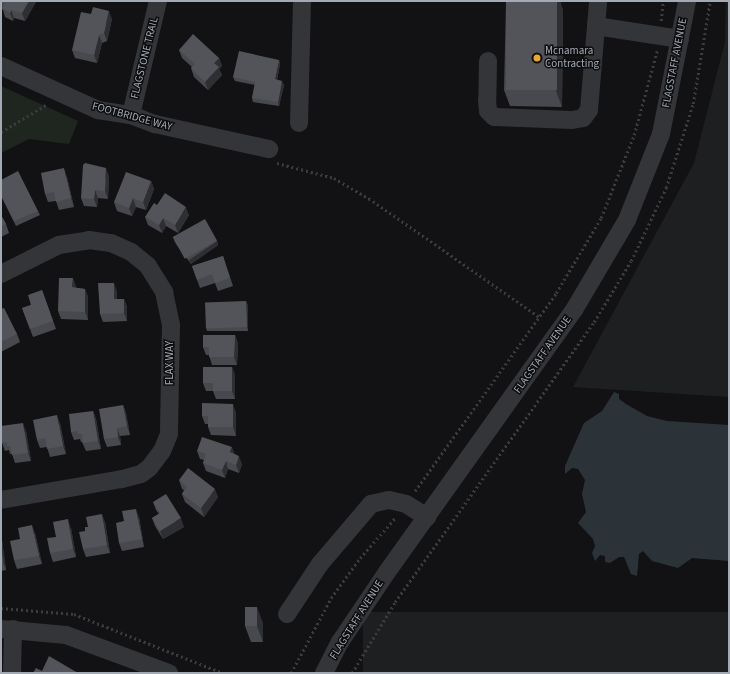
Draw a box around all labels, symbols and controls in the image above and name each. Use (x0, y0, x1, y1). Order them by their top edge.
street label: FLAGSTONE TRAIL (128, 16, 162, 100)
street label: FLAGSTAFF AVENUE (660, 17, 690, 109)
place label: Mcnamara Contracting (545, 45, 599, 71)
marker: Mcnamara Contracting (532, 53, 542, 63)
street label: FOOTBRIDGE WAY (90, 100, 174, 134)
street label: FLAGSTAFF AVENUE (512, 314, 574, 396)
street label: FLAX WAY (163, 341, 177, 385)
street label: FLAGSTAFF AVENUE (327, 578, 387, 662)

